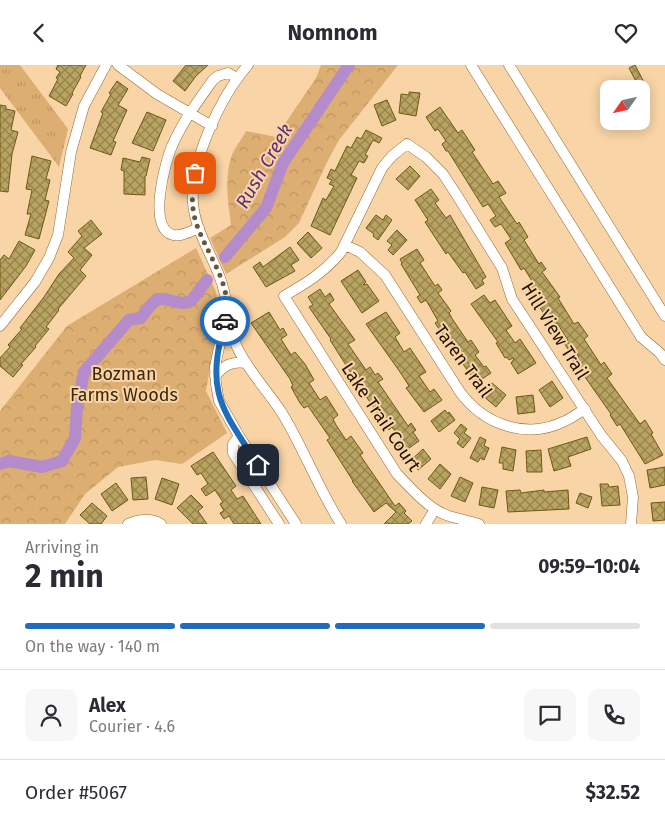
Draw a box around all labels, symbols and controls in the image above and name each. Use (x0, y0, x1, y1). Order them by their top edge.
icon: back (25, 19, 53, 47)
text: Nomnom (287, 19, 378, 46)
icon: heart (612, 19, 640, 47)
north arrow (600, 80, 650, 130)
map controls (600, 80, 650, 130)
water label: Rush Creek (231, 120, 297, 212)
pin (174, 152, 216, 194)
icon: bag (181, 159, 209, 187)
street label: Hill View Trail (516, 278, 594, 384)
courier (200, 296, 250, 346)
icon: car (211, 307, 239, 335)
street label: Taren Trail (429, 320, 497, 402)
street label: Lake Trail Court (337, 358, 426, 476)
park label: Bozman Farms Woods (70, 363, 178, 406)
pin (237, 444, 279, 486)
icon: home (244, 451, 272, 479)
text: Arriving in (25, 538, 99, 557)
text: 09:59–10:04 (538, 555, 640, 578)
text: 2 min (25, 557, 104, 595)
text: On the way · 140 m (25, 637, 160, 656)
button: person (25, 689, 77, 741)
button: chat (524, 689, 576, 741)
button: phone (588, 689, 640, 741)
text: Alex (89, 694, 126, 717)
text: Courier · 4.6 (89, 717, 175, 736)
text: Order #5067 (25, 781, 127, 804)
text: $32.52 (586, 781, 640, 804)

